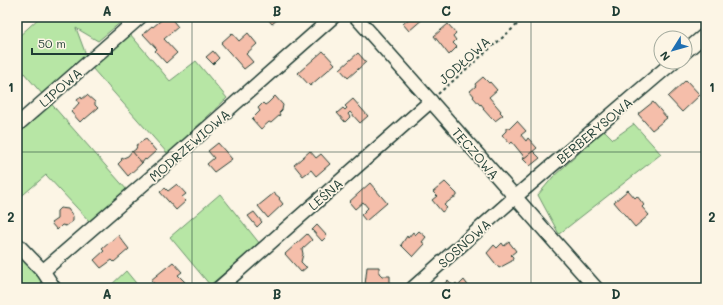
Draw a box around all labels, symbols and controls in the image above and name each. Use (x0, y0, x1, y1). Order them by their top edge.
text: A (102, 2, 112, 19)
text: B (273, 2, 282, 19)
text: C (441, 2, 451, 19)
text: D (611, 2, 621, 19)
scale bar (32, 30, 112, 56)
north arrow (653, 30, 693, 70)
street label: JODŁOWA (435, 32, 493, 88)
text: 50 m (38, 35, 66, 51)
text: N (656, 48, 673, 64)
street label: LIPOWA (35, 64, 85, 110)
text: 1 (8, 78, 14, 95)
text: 1 (709, 78, 715, 95)
street label: BERBERYSOWA (552, 93, 636, 167)
street label: MODRZEWIOWA (145, 105, 233, 185)
street label: TĘCZOWA (449, 123, 503, 183)
street label: LEŚNA (304, 174, 346, 214)
text: 2 (7, 208, 15, 225)
text: 2 (708, 208, 716, 225)
street label: SOSNOWA (434, 215, 494, 271)
text: A (102, 285, 112, 302)
text: B (273, 285, 282, 302)
text: C (441, 285, 451, 302)
text: D (611, 285, 621, 302)

